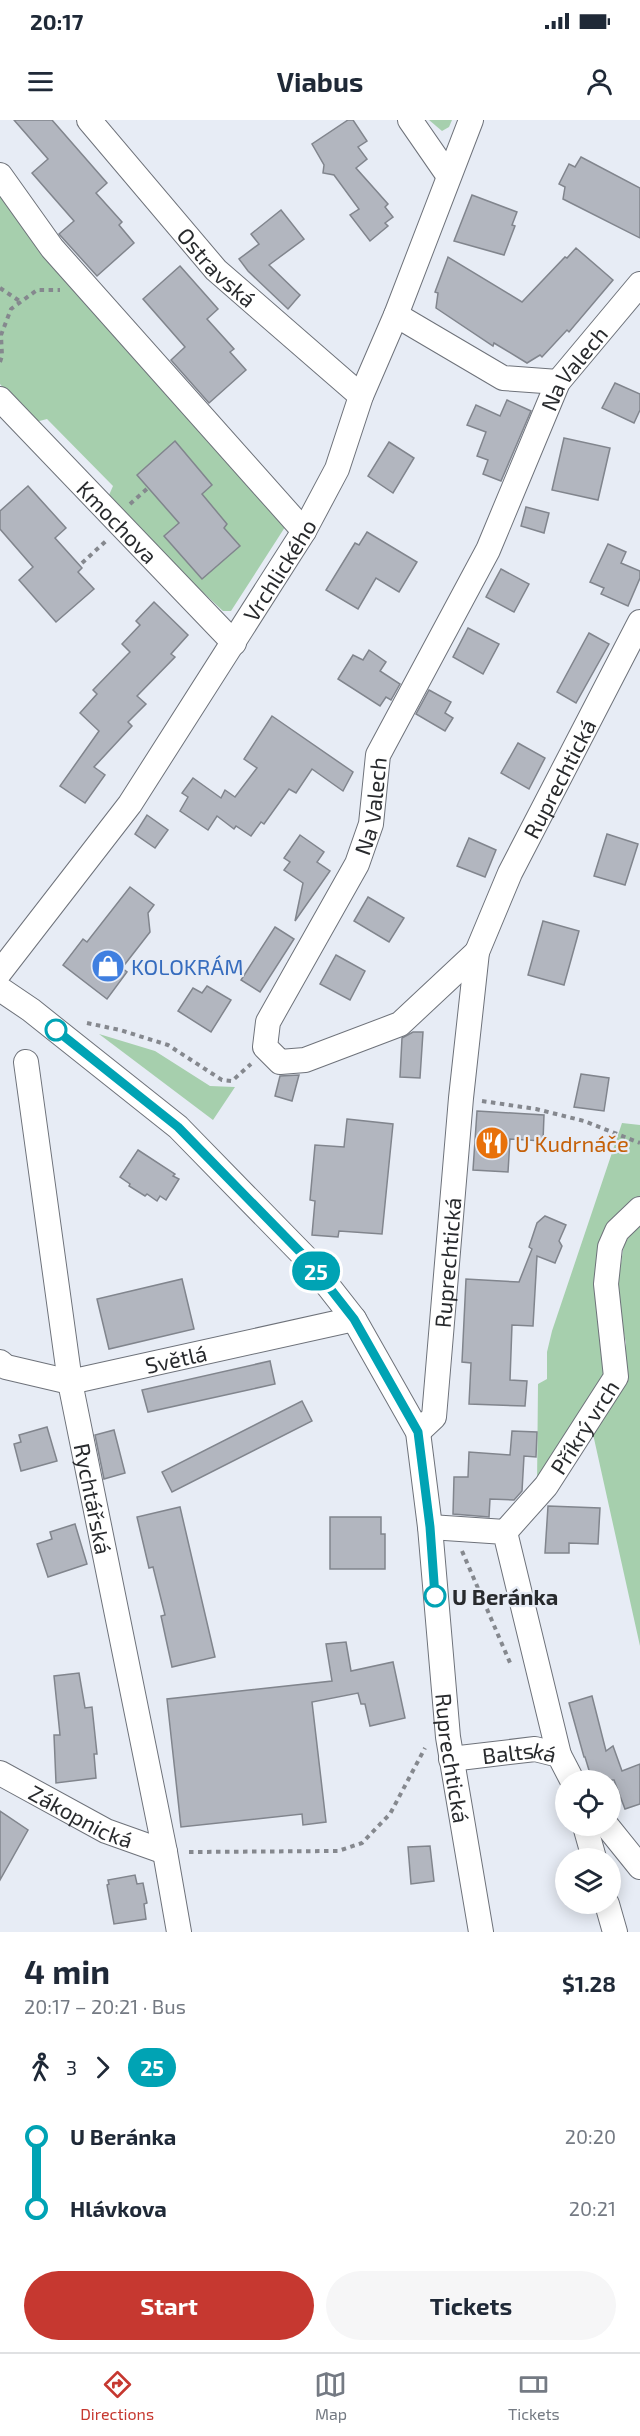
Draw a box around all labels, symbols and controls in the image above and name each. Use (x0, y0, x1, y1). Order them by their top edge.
text: 20:17 (30, 8, 83, 34)
icon: menu (24, 65, 57, 98)
text: Viabus (277, 65, 363, 97)
icon: person (583, 65, 616, 98)
street label: Ostravská (172, 222, 262, 312)
street label: Na Valech (535, 321, 612, 414)
street label: Kmochova (72, 475, 163, 568)
street label: Vrchlického (237, 515, 321, 626)
street label: Ruprechtická (517, 714, 601, 843)
street label: Na Valech (348, 756, 391, 858)
shop icon: KOLOKRÁM (90, 948, 126, 984)
place label: KOLOKRÁM (131, 953, 243, 979)
unlabelled marker (45, 1019, 67, 1041)
restaurant icon: U Kudrnáče (474, 1125, 510, 1161)
place label: U Kudrnáče (515, 1130, 629, 1156)
street label: Ruprechtická (429, 1196, 466, 1329)
line badge: 25 (289, 1252, 343, 1290)
text: 25 (304, 1259, 328, 1284)
street label: Světlá (143, 1339, 209, 1378)
street label: Příkrý vrch (544, 1375, 624, 1479)
street label: Rychtářská (70, 1441, 117, 1556)
place label: U Beránka (452, 1583, 558, 1609)
marker: U Beránka (424, 1585, 446, 1607)
street label: Ruprechtická (431, 1692, 475, 1825)
street label: Baltská (481, 1736, 559, 1768)
map controls (555, 1770, 621, 1914)
button: locate (555, 1770, 621, 1836)
street label: Zákopnická (25, 1779, 136, 1853)
button: layers (555, 1848, 621, 1914)
text: 4 min (24, 1951, 110, 1991)
text: $1.28 (562, 1970, 616, 1996)
text: 20:17 – 20:21 · Bus (24, 1994, 186, 2018)
icon: walk (24, 2051, 57, 2084)
icon: forward (86, 2051, 119, 2084)
text: 3 (66, 2055, 77, 2079)
text: 25 (140, 2055, 164, 2080)
text: U Beránka (70, 2123, 176, 2149)
text: 20:20 (565, 2124, 616, 2148)
text: Hlávkova (70, 2195, 167, 2221)
text: 20:21 (569, 2196, 616, 2220)
button: Start (24, 2271, 314, 2340)
button: Tickets (326, 2271, 616, 2340)
tab: Directions (80, 2368, 154, 2423)
tab: Map (314, 2368, 347, 2423)
tab: Tickets (508, 2368, 560, 2423)

